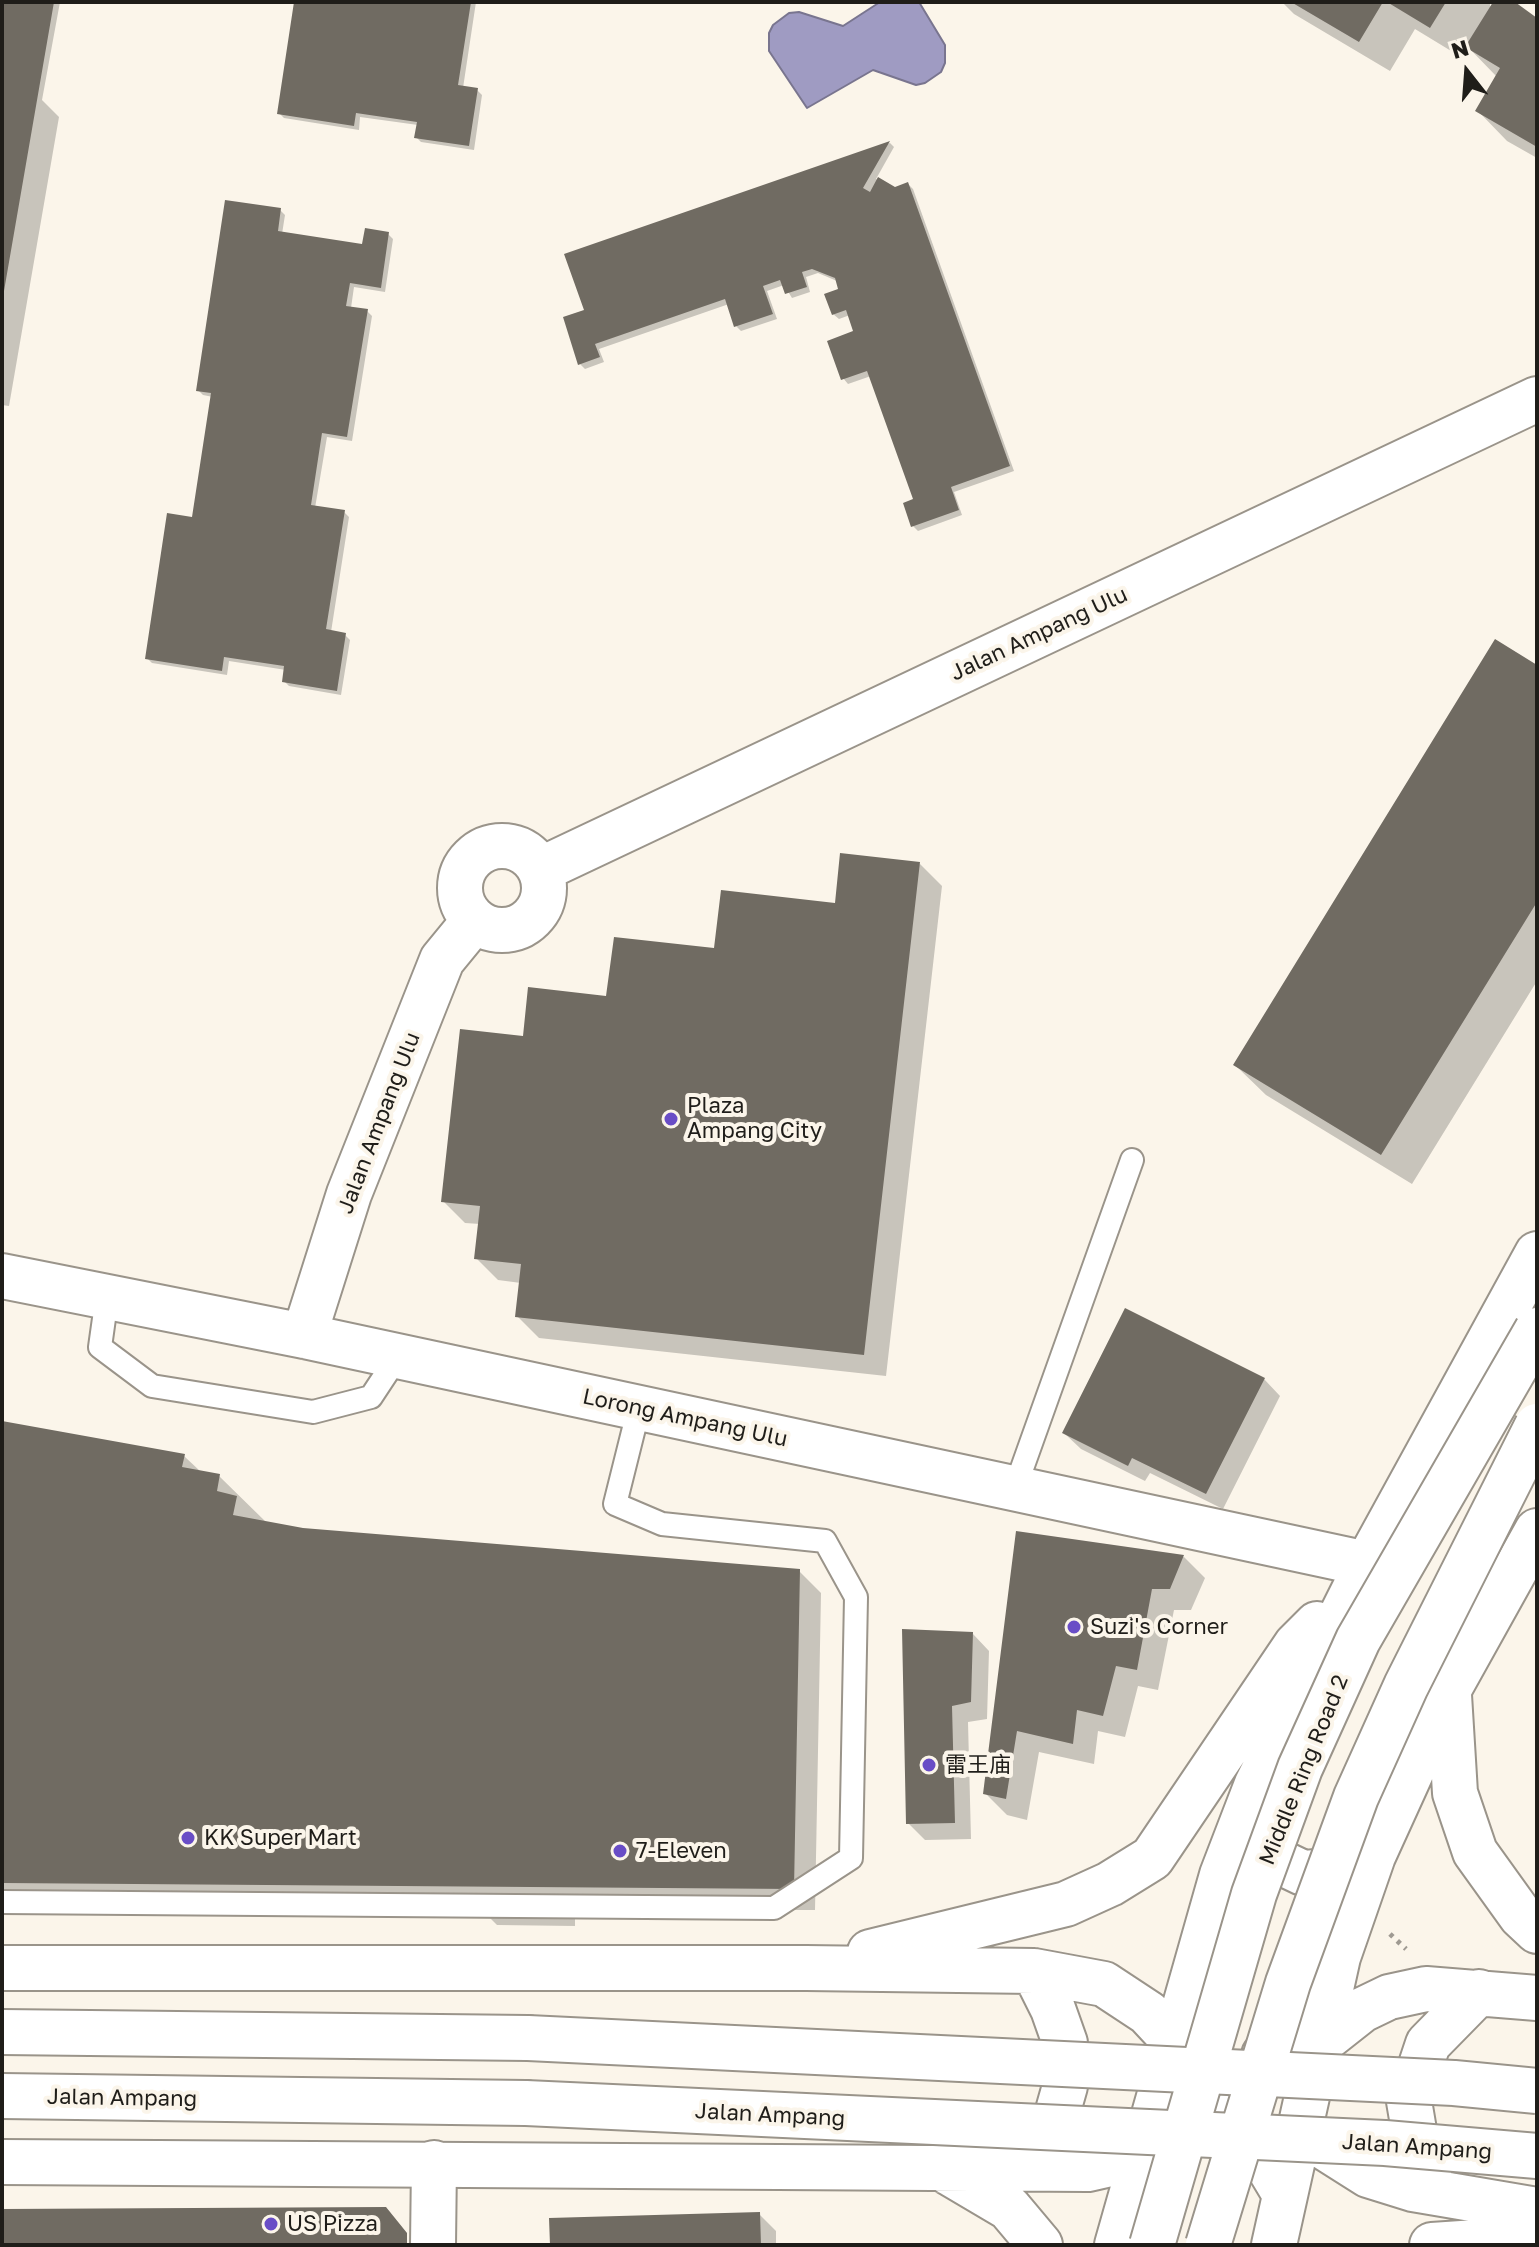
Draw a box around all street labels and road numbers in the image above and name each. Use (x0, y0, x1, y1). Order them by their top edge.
street label: Jalan Ampang Ulu (946, 581, 1132, 687)
street label: Jalan Ampang Ulu (332, 1029, 426, 1217)
street label: Lorong Ampang Ulu (580, 1383, 790, 1453)
street label: Middle Ring Road 2 (1254, 1671, 1354, 1869)
street label: Jalan Ampang (47, 2083, 197, 2113)
street label: Jalan Ampang (694, 2098, 846, 2132)
street label: Jalan Ampang (1341, 2129, 1493, 2165)

